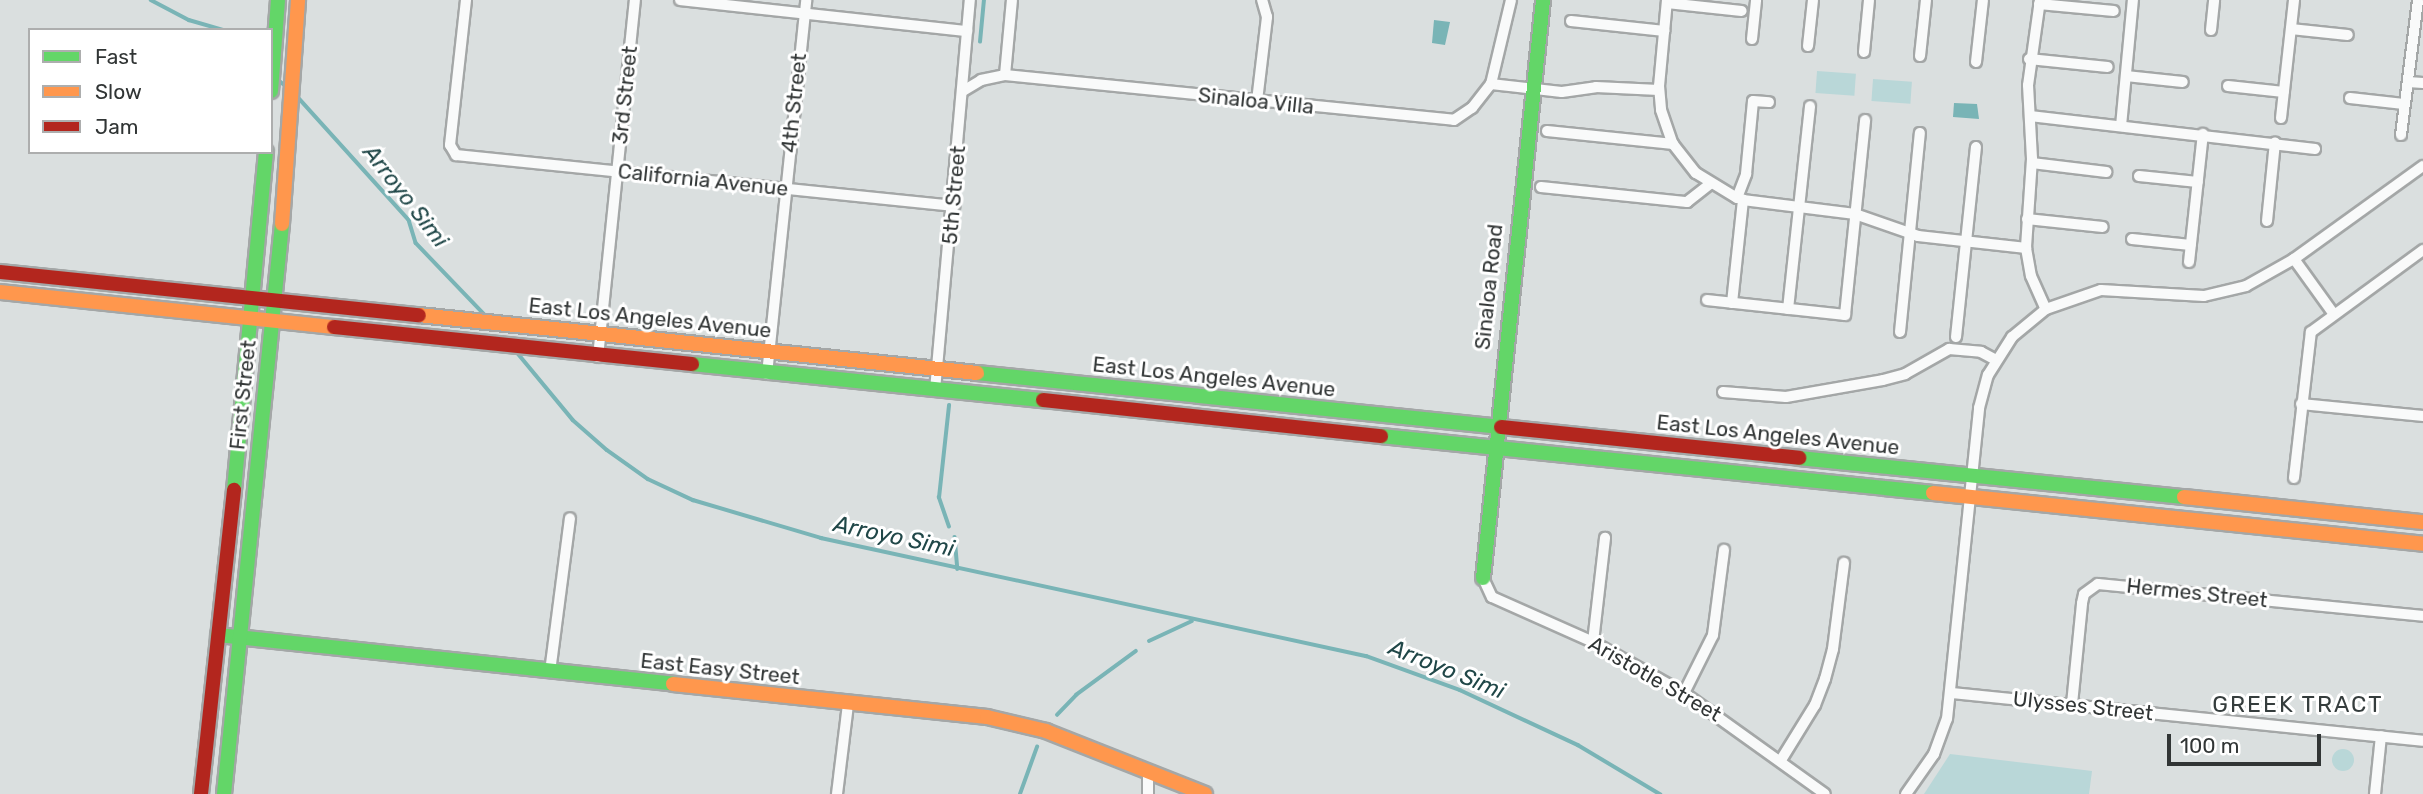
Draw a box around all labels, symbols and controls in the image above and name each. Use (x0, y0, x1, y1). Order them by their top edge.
legend (28, 28, 273, 154)
text: Fast (95, 44, 137, 69)
street label: 3rd Street (607, 45, 643, 145)
street label: 4th Street (776, 52, 812, 154)
text: Slow (95, 79, 142, 104)
street label: Sinaloa Villa (1197, 82, 1315, 120)
text: Jam (95, 114, 139, 139)
water label: Arroyo Simi (357, 139, 455, 253)
street label: 5th Street (937, 144, 971, 246)
street label: California Avenue (616, 158, 790, 202)
street label: Sinaloa Road (1470, 223, 1508, 351)
street label: East Los Angeles Avenue (527, 293, 773, 343)
street label: First Street (225, 339, 261, 451)
street label: East Los Angeles Avenue (1091, 352, 1337, 402)
street label: East Los Angeles Avenue (1655, 410, 1901, 460)
water label: Arroyo Simi (831, 510, 957, 562)
street label: Hermes Street (2125, 573, 2269, 613)
street label: Aristotle Street (1584, 631, 1726, 727)
water label: Arroyo Simi (1385, 633, 1509, 705)
street label: East Easy Street (639, 648, 801, 690)
street label: Ulysses Street (2012, 686, 2154, 726)
district label: GREEK TRACT (2213, 690, 2383, 718)
scale bar (2171, 720, 2325, 764)
text: 100 m (2180, 733, 2239, 758)

